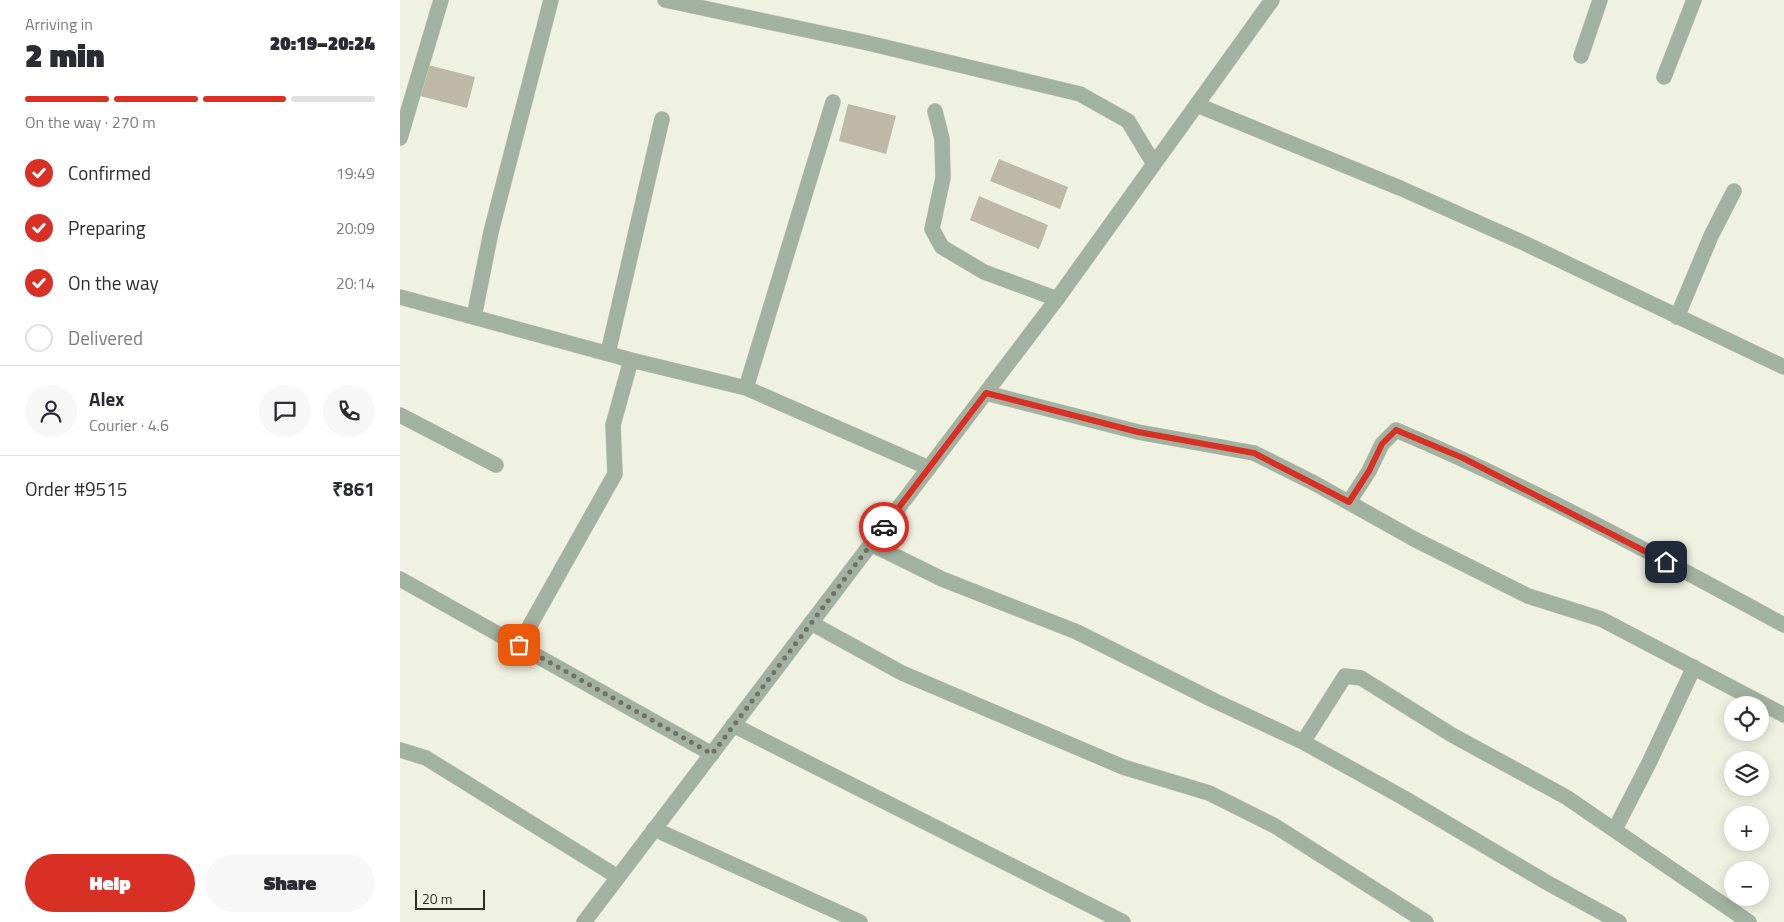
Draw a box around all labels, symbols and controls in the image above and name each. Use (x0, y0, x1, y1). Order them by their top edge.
text: Arriving in (25, 12, 93, 36)
text: 20:19–20:24 (270, 28, 375, 57)
text: 2 min (25, 31, 105, 79)
text: On the way · 270 m (25, 110, 156, 134)
text: Confirmed (68, 158, 151, 187)
icon: check (25, 159, 53, 187)
text: 19:49 (336, 161, 375, 185)
text: Preparing (68, 213, 145, 242)
icon: check (25, 214, 53, 242)
text: 20:09 (336, 216, 375, 240)
text: On the way (68, 268, 159, 297)
icon: check (25, 269, 53, 297)
text: 20:14 (336, 271, 375, 295)
text: Delivered (68, 323, 143, 352)
text: Alex (89, 384, 124, 413)
button: person (25, 385, 77, 437)
button: chat (259, 385, 311, 437)
button: phone (323, 385, 375, 437)
text: Courier · 4.6 (89, 413, 169, 437)
text: Order #9515 (25, 474, 127, 503)
text: ₹861 (332, 474, 375, 503)
courier (859, 502, 909, 552)
icon: car (870, 513, 898, 541)
pin (1645, 541, 1687, 583)
icon: home (1652, 548, 1680, 576)
pin (498, 624, 540, 666)
icon: bag (505, 631, 533, 659)
map controls (1724, 696, 1769, 906)
button: locate (1724, 696, 1769, 741)
button: layers (1724, 751, 1769, 796)
button: + (1724, 806, 1769, 851)
button: Help (25, 854, 195, 912)
button: Share (205, 854, 375, 912)
button: − (1724, 861, 1769, 906)
scale bar (415, 887, 485, 910)
text: 20 m (422, 888, 452, 909)

